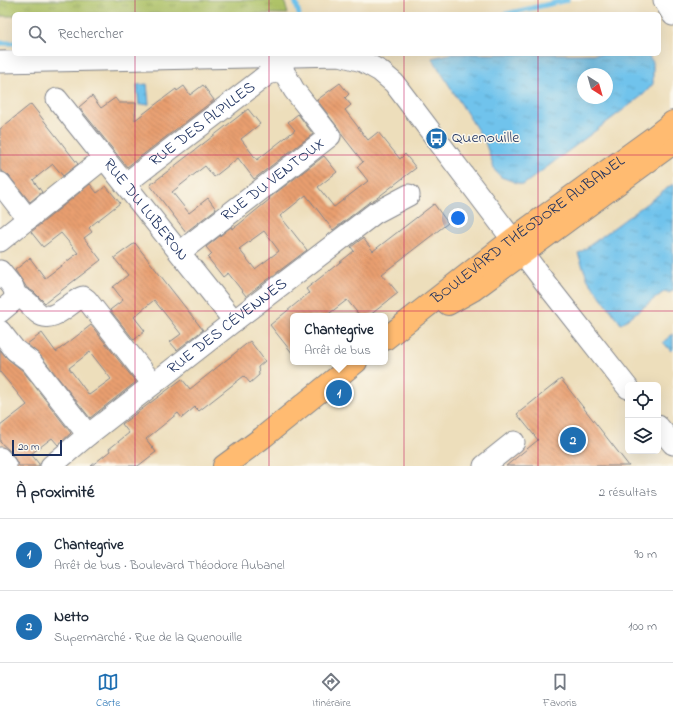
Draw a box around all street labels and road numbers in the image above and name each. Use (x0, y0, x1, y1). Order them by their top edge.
street label: RUE DES ALPILLES (145, 76, 261, 173)
street label: RUE DU VENTOUX (216, 132, 330, 228)
street label: BOULEVARD THÉODORE AUBANEL (425, 150, 630, 311)
street label: RUE DU LUBERON (97, 153, 194, 267)
street label: RUE DES CÉVENNES (162, 272, 292, 381)

